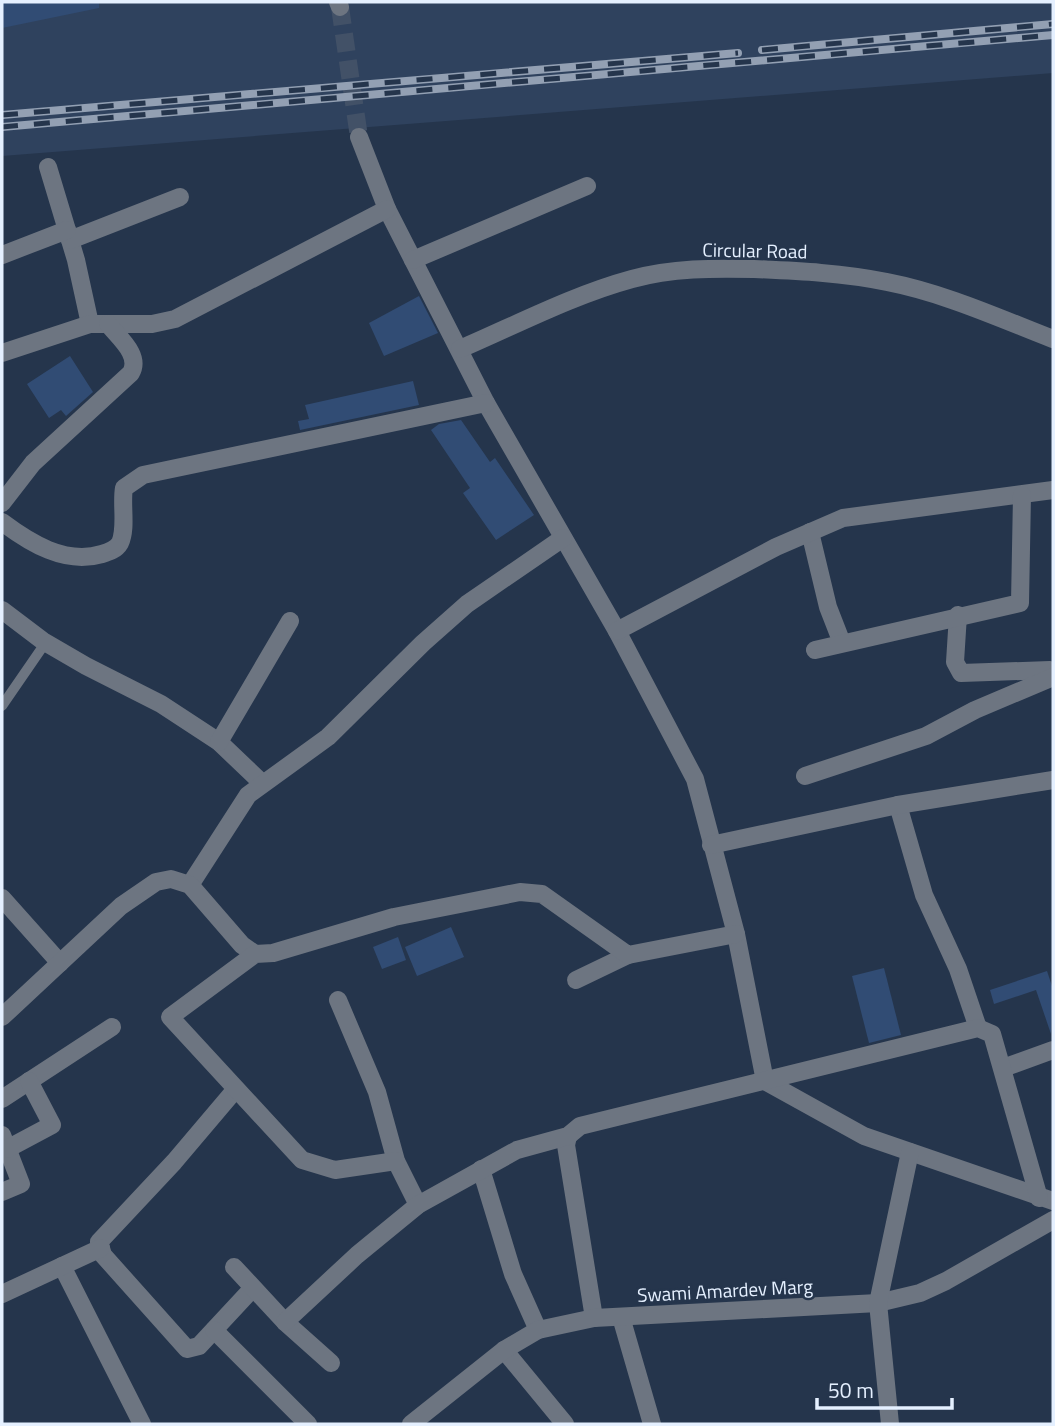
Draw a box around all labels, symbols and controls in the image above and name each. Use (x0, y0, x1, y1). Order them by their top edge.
street label: Circular Road (702, 235, 808, 265)
street label: Swami Amardev Marg (636, 1271, 814, 1309)
scale bar (817, 1366, 952, 1410)
text: 50 m (828, 1374, 874, 1406)

